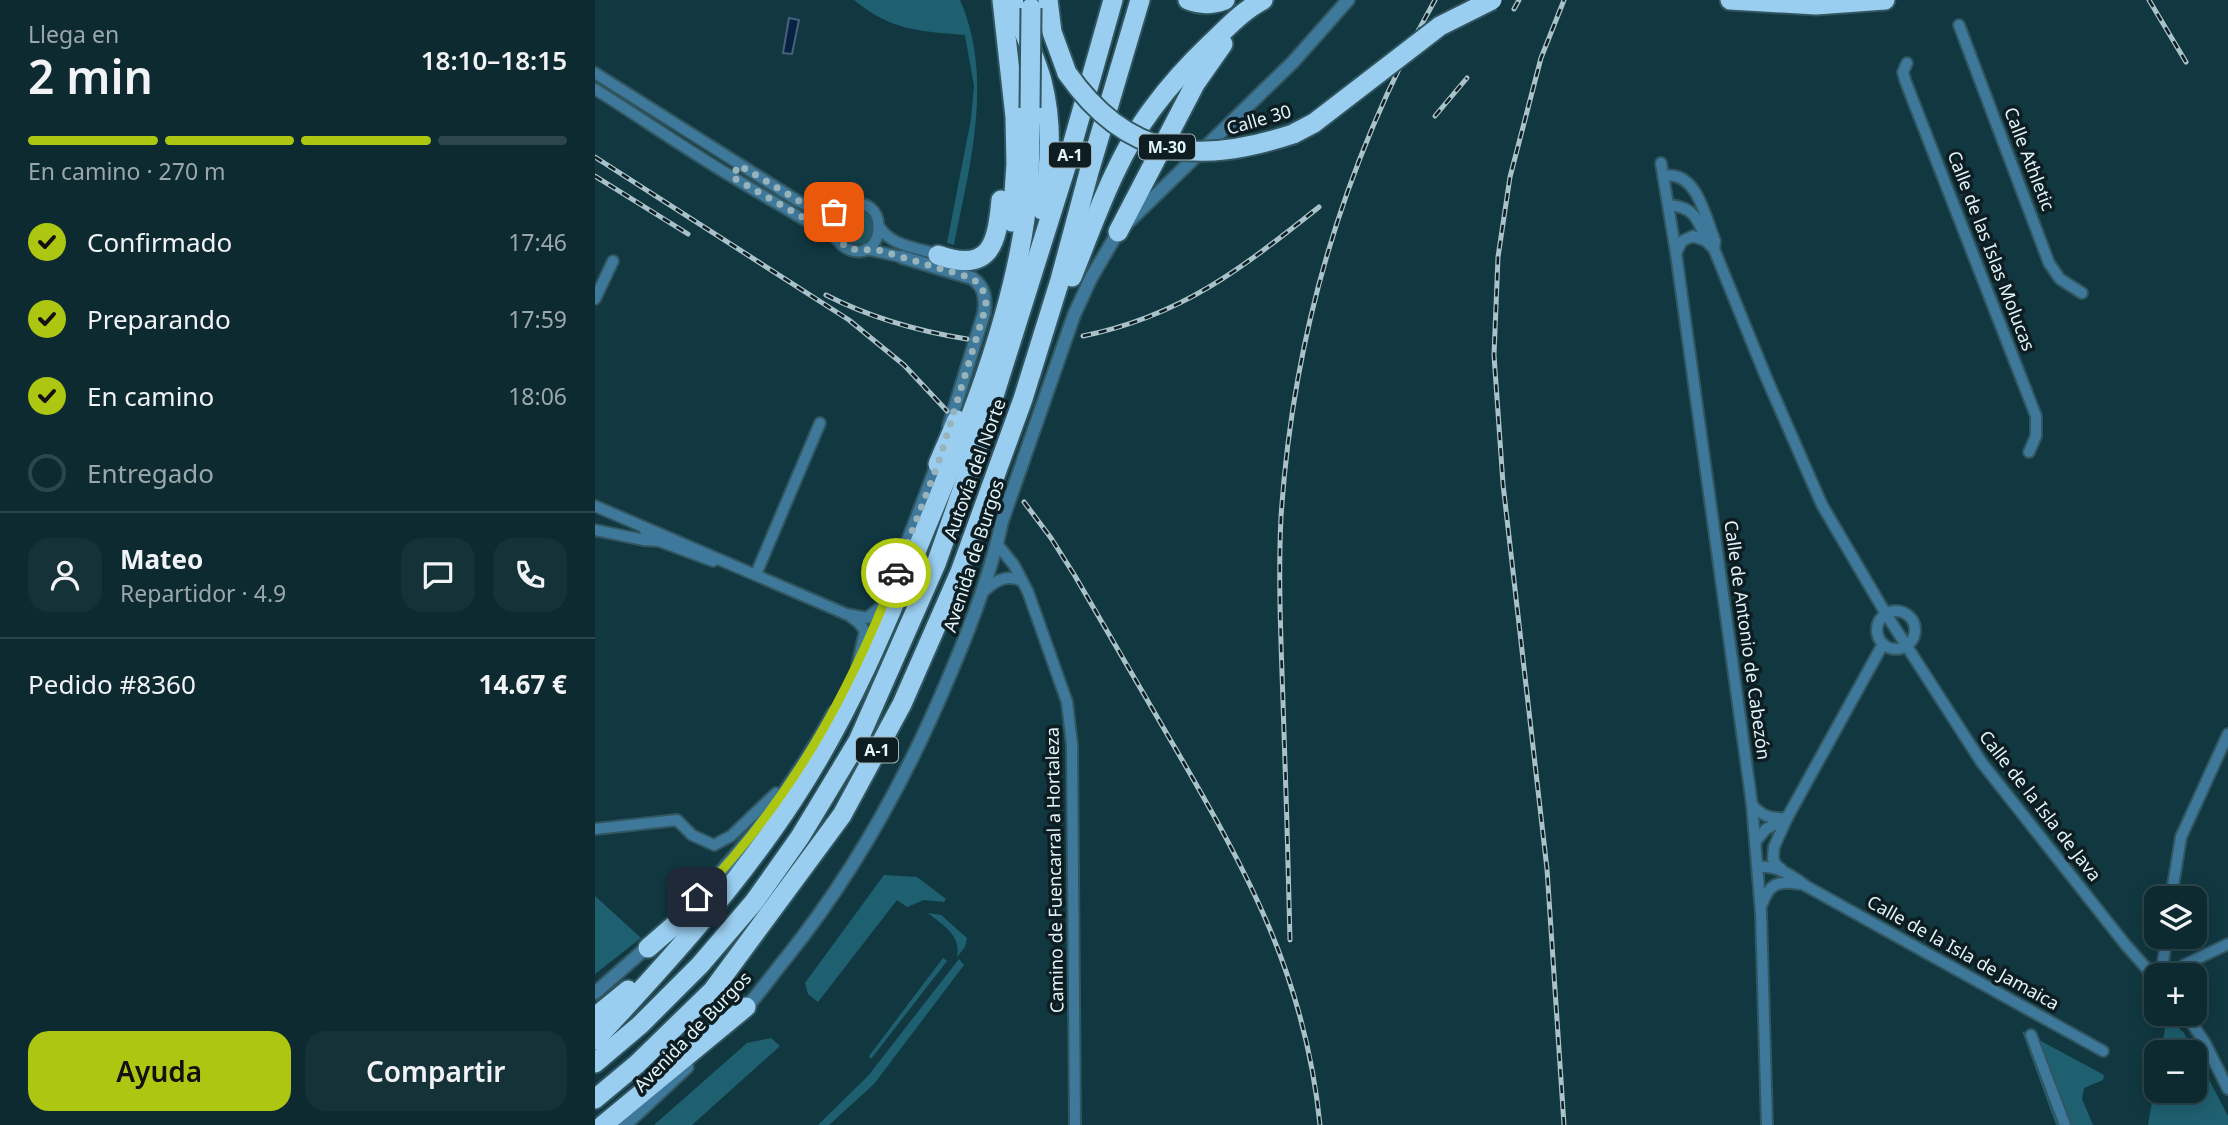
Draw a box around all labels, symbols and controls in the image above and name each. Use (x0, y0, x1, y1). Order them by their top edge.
text: Llega en (28, 18, 119, 50)
text: 18:10–18:15 (421, 42, 567, 78)
text: 2 min (28, 45, 153, 107)
street label: Calle 30 (1224, 98, 1294, 140)
street label: Calle Athletic (1999, 103, 2061, 214)
road number: M-30 (1139, 134, 1195, 160)
road number: A-1 (1049, 142, 1091, 168)
street label: Calle de las Islas Molucas (1943, 147, 2041, 354)
text: En camino · 270 m (28, 155, 226, 187)
pin (804, 182, 864, 242)
icon: bag (815, 193, 853, 231)
icon: check (28, 223, 66, 261)
text: Confirmado (87, 224, 232, 260)
text: 17:46 (508, 226, 567, 258)
icon: check (28, 300, 66, 338)
text: Preparando (87, 301, 231, 337)
text: 17:59 (508, 303, 567, 335)
icon: check (28, 377, 66, 415)
text: En camino (87, 378, 214, 414)
text: 18:06 (508, 380, 567, 412)
street label: Autovía del Norte (938, 395, 1011, 542)
text: Entregado (87, 455, 214, 491)
street label: Avenida de Burgos (937, 476, 1009, 635)
street label: Calle de Antonio de Cabezón (1719, 518, 1777, 761)
button: person (28, 538, 102, 612)
button: chat (401, 538, 475, 612)
button: phone (493, 538, 567, 612)
courier (861, 538, 931, 608)
text: Mateo (120, 541, 203, 577)
icon: car (877, 554, 915, 592)
text: Repartidor · 4.9 (120, 577, 286, 609)
text: Pedido #8360 (28, 666, 196, 702)
text: 14.67 € (479, 666, 567, 702)
street label: Calle de la Isla de Java (1974, 725, 2107, 886)
street label: Camino de Fuencarral a Hortaleza (1040, 727, 1068, 1013)
road number: A-1 (856, 737, 898, 762)
pin (667, 867, 727, 927)
icon: home (678, 878, 716, 916)
map controls (2144, 886, 2207, 1103)
button: layers (2144, 886, 2207, 949)
street label: Calle de la Isla de Jamaica (1863, 889, 2064, 1015)
button: + (2144, 963, 2207, 1026)
street label: Avenida de Burgos (628, 966, 756, 1097)
button: Ayuda (28, 1031, 291, 1111)
button: Compartir (305, 1031, 567, 1111)
button: − (2144, 1040, 2207, 1103)

